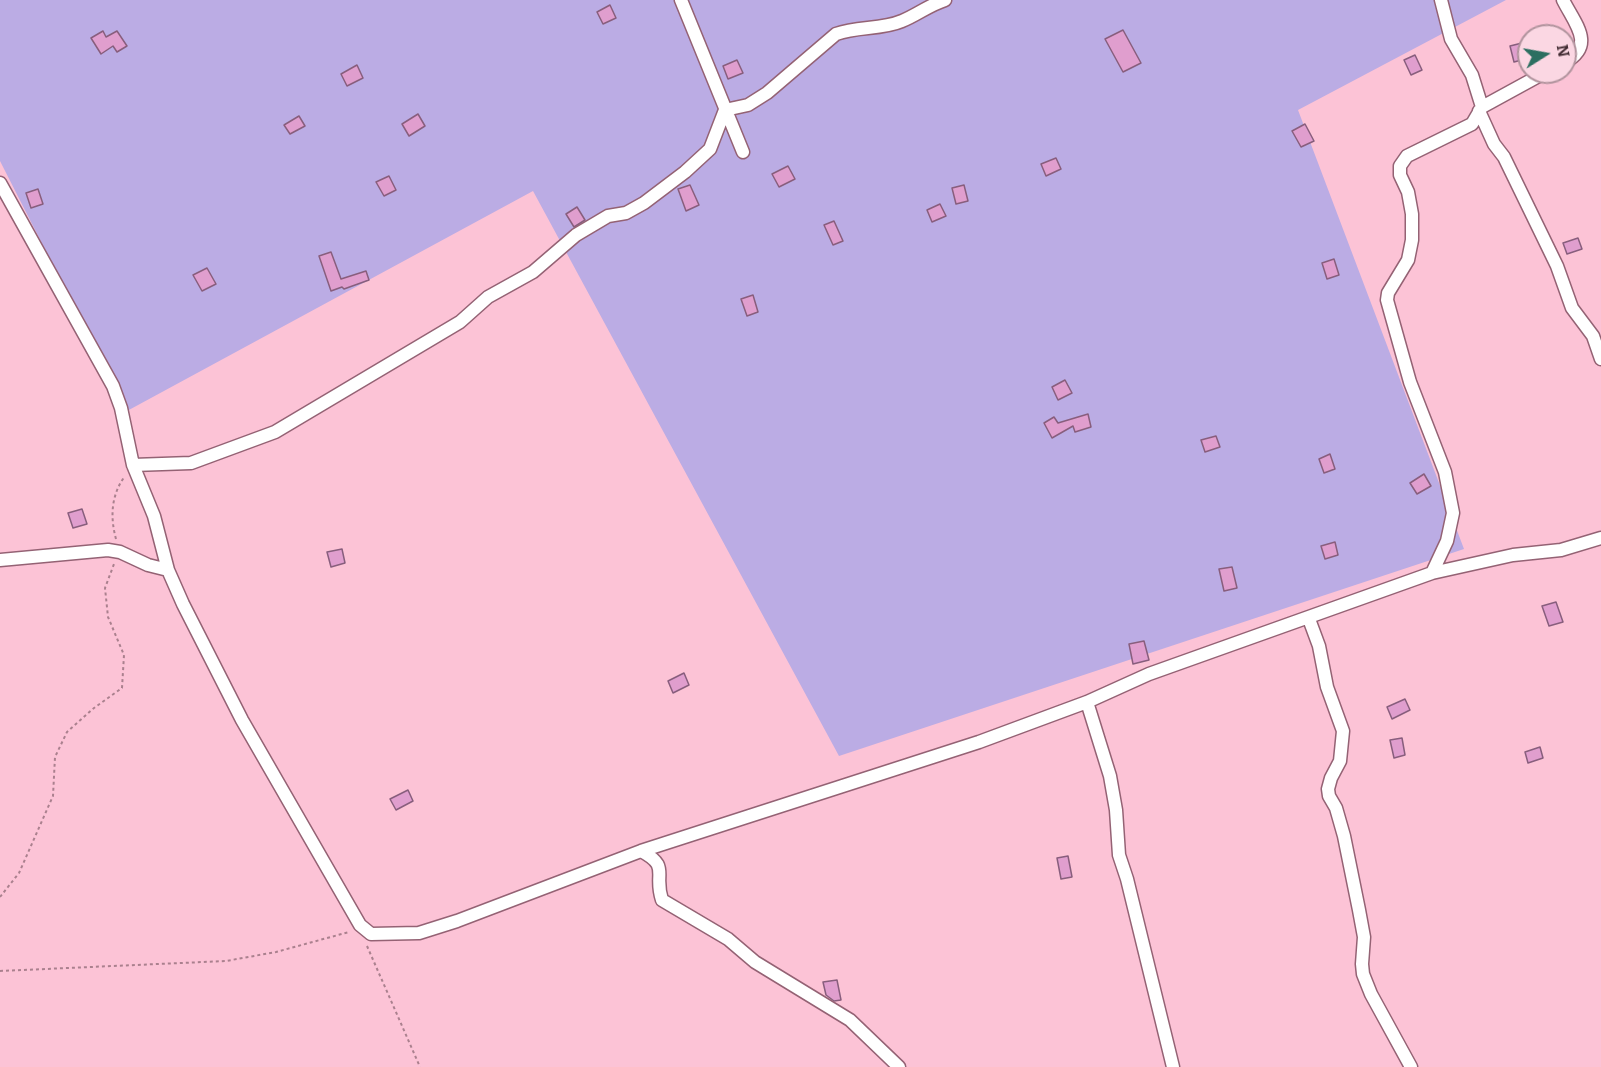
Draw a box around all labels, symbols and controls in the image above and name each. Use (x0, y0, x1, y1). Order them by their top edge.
north arrow (1517, 24, 1577, 84)
text: N (1553, 43, 1574, 59)

